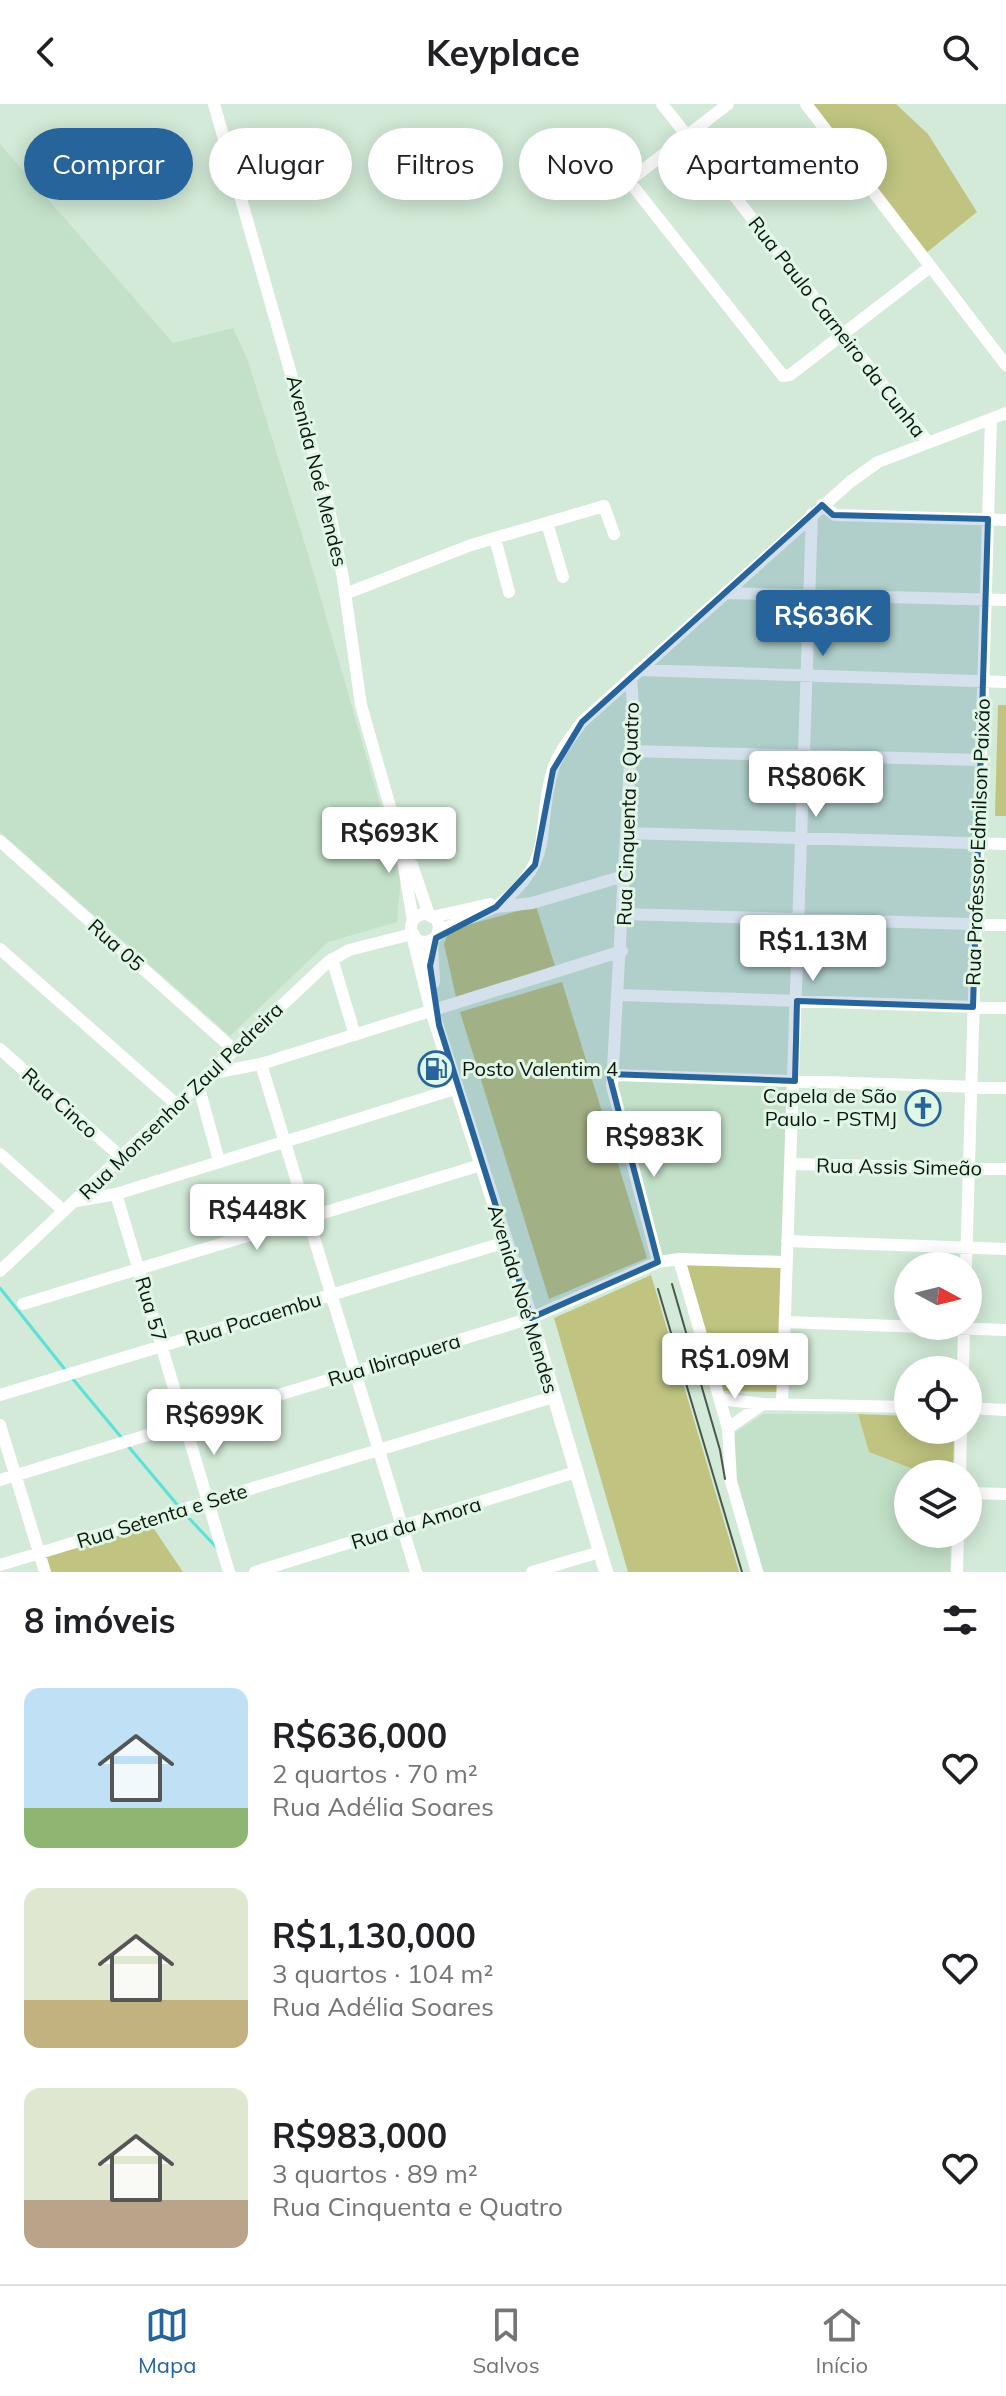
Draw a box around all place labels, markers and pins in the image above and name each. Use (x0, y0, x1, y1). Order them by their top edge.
pin: R$636K (758, 590, 888, 658)
pin: R$806K (751, 751, 881, 819)
pin: R$693K (324, 807, 454, 875)
pin: R$1.13M (739, 915, 887, 983)
fuel station icon: Posto Valentim 4 (417, 1050, 455, 1088)
place label: Posto Valentim 4 (462, 1056, 618, 1081)
place label: Capela de São Paulo - PSTMJ (763, 1083, 897, 1131)
church icon: Capela de São Paulo - PSTMJ (904, 1089, 942, 1127)
pin: R$983K (589, 1111, 719, 1179)
pin: R$448K (192, 1184, 322, 1252)
pin: R$1.09M (661, 1333, 809, 1401)
pin: R$699K (149, 1389, 279, 1457)

